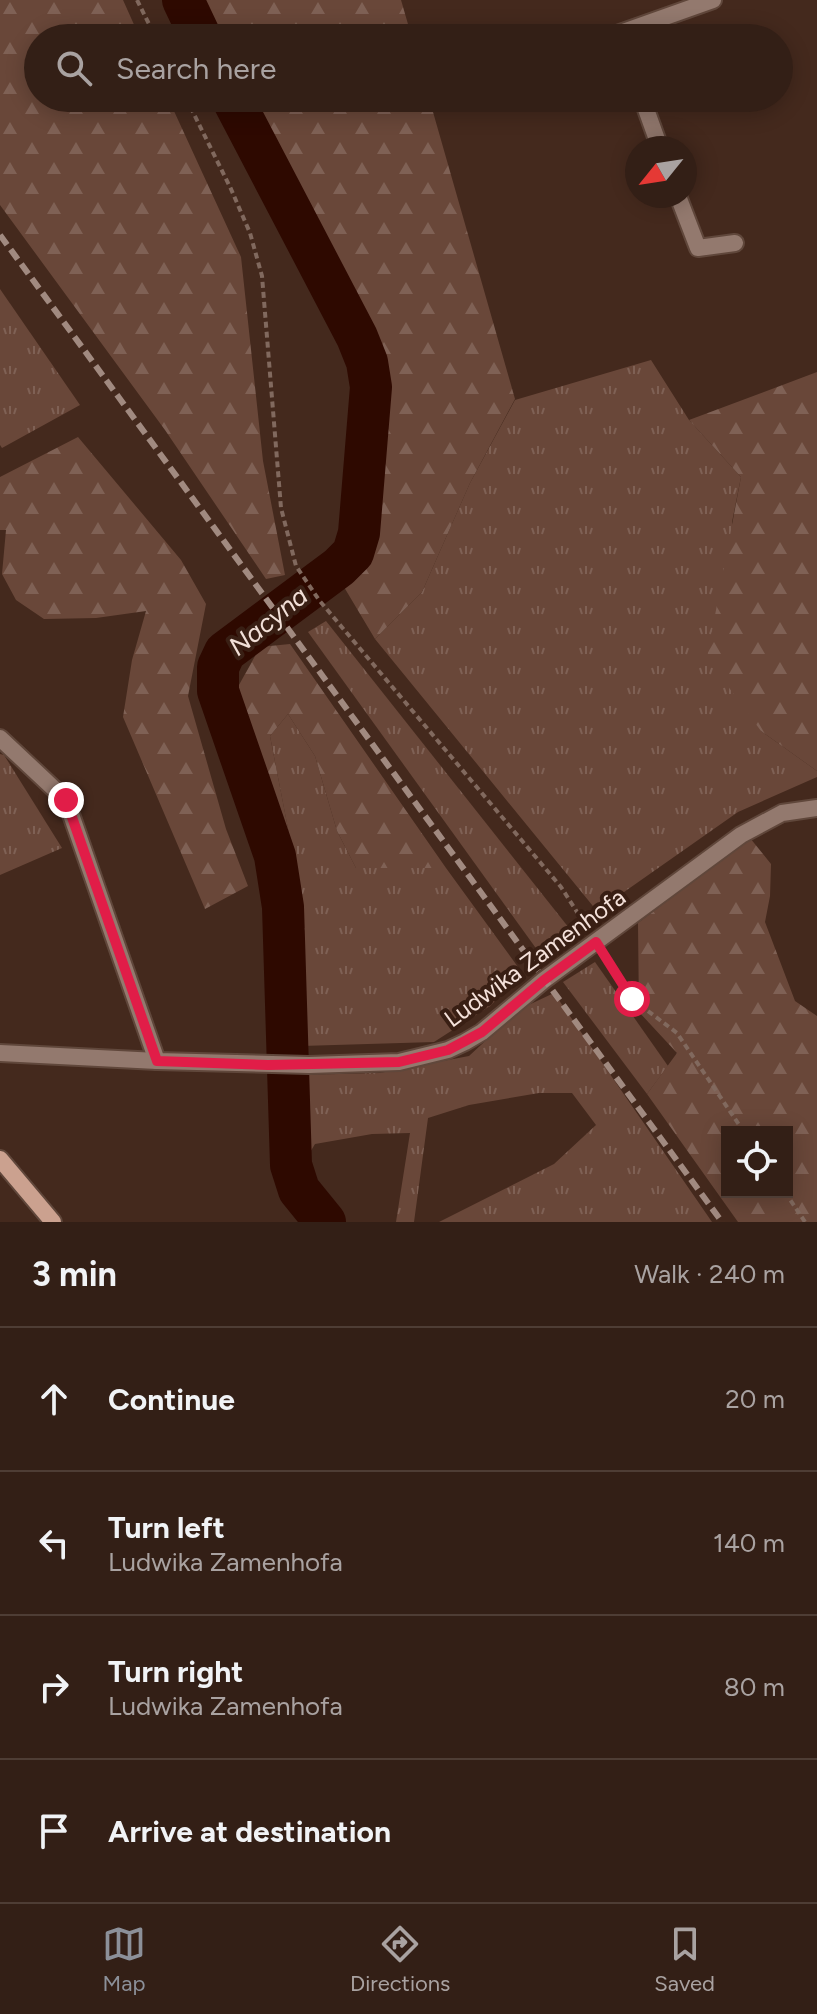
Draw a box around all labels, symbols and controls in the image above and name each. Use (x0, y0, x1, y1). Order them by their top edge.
search box (24, 24, 793, 112)
icon: search (52, 46, 96, 90)
text: Search here (116, 50, 276, 87)
north arrow (625, 136, 697, 208)
water label: Nacyna (222, 579, 314, 663)
route end (48, 782, 84, 818)
street label: Ludwika Zamenhofa (439, 882, 631, 1033)
route start (614, 981, 650, 1017)
map controls (721, 1126, 793, 1198)
button: locate (721, 1126, 793, 1198)
text: 3 min (32, 1254, 117, 1295)
text: Walk · 240 m (634, 1258, 785, 1290)
icon: ahead (32, 1377, 76, 1421)
text: Continue (108, 1381, 235, 1418)
text: 20 m (725, 1383, 785, 1415)
text: Turn left (108, 1509, 225, 1546)
icon: left (32, 1521, 76, 1565)
text: 140 m (713, 1527, 785, 1559)
text: Ludwika Zamenhofa (108, 1546, 343, 1578)
text: Turn right (108, 1653, 243, 1690)
icon: right (32, 1665, 76, 1709)
text: 80 m (724, 1671, 785, 1703)
text: Ludwika Zamenhofa (108, 1690, 343, 1722)
icon: arrive (32, 1809, 76, 1853)
text: Arrive at destination (108, 1813, 391, 1850)
tab: Map (102, 1922, 146, 1997)
tab: Directions (350, 1922, 450, 1997)
tab: Saved (654, 1922, 715, 1997)

